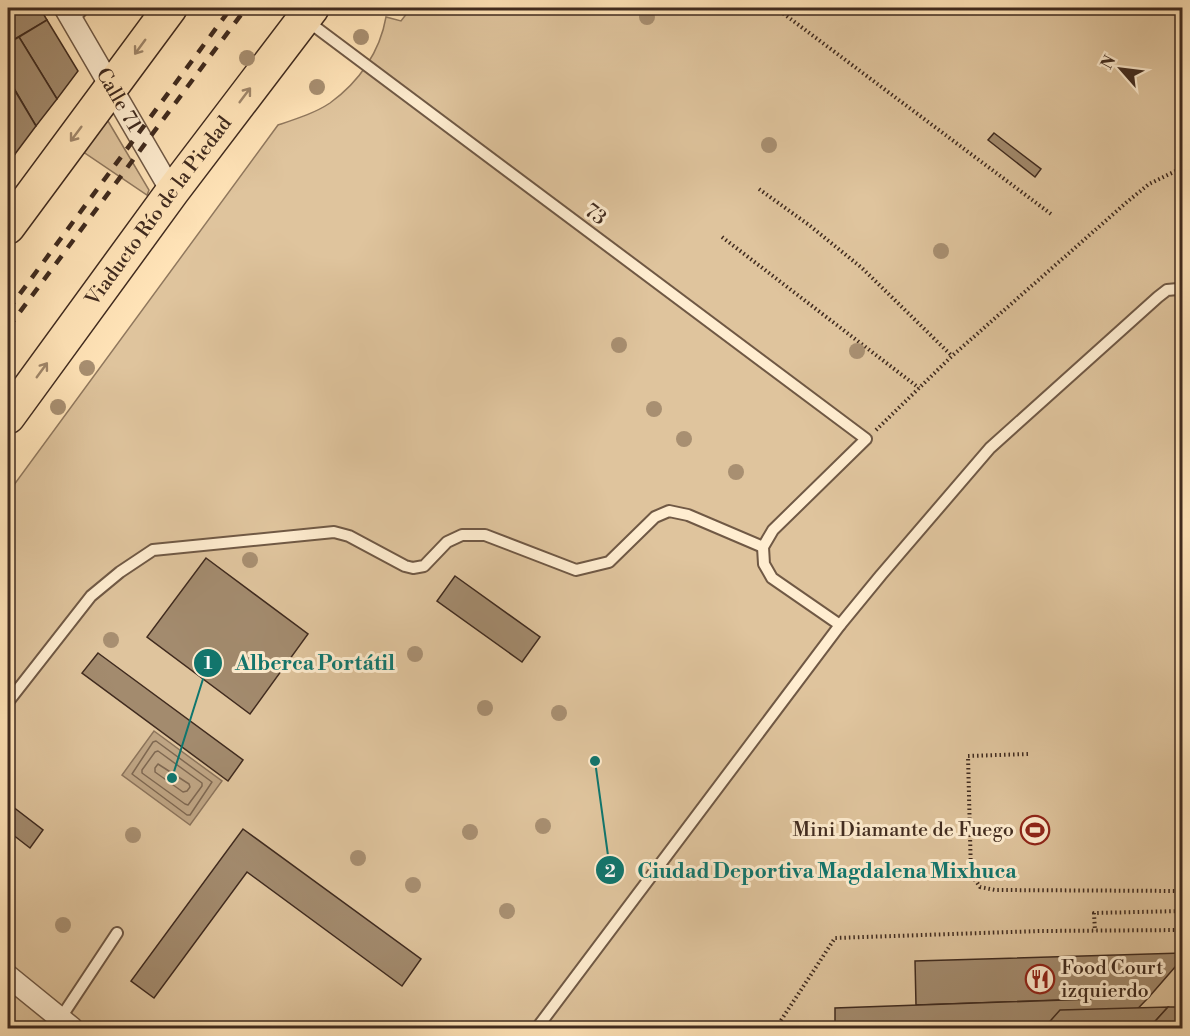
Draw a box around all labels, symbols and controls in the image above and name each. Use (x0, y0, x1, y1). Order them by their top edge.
one-way arrow (134, 39, 147, 55)
north arrow (1091, 39, 1151, 99)
text: N (1097, 52, 1121, 73)
street label: Calle 71 (90, 63, 147, 136)
one-way arrow (239, 87, 251, 103)
street label: Viaducto Río de la Piedad (80, 111, 238, 312)
one-way arrow (70, 125, 82, 141)
street label: 73 (579, 199, 611, 231)
one-way arrow (36, 362, 48, 378)
callout: Alberca Portátil (193, 643, 407, 682)
text: Alberca Portátil (234, 651, 395, 677)
text: 1 (204, 652, 213, 675)
sports icon: Mini Diamante de Fuego (1019, 814, 1051, 846)
place label: Mini Diamante de Fuego (792, 818, 1014, 843)
callout: Ciudad Deportiva Magdalena Mixhuca (595, 851, 1028, 890)
text: Ciudad Deportiva Magdalena Mixhuca (637, 859, 1017, 885)
text: 2 (604, 860, 616, 883)
place label: Food Court izquierdo (1061, 956, 1163, 1004)
restaurant icon: Food Court izquierdo (1024, 963, 1056, 995)

